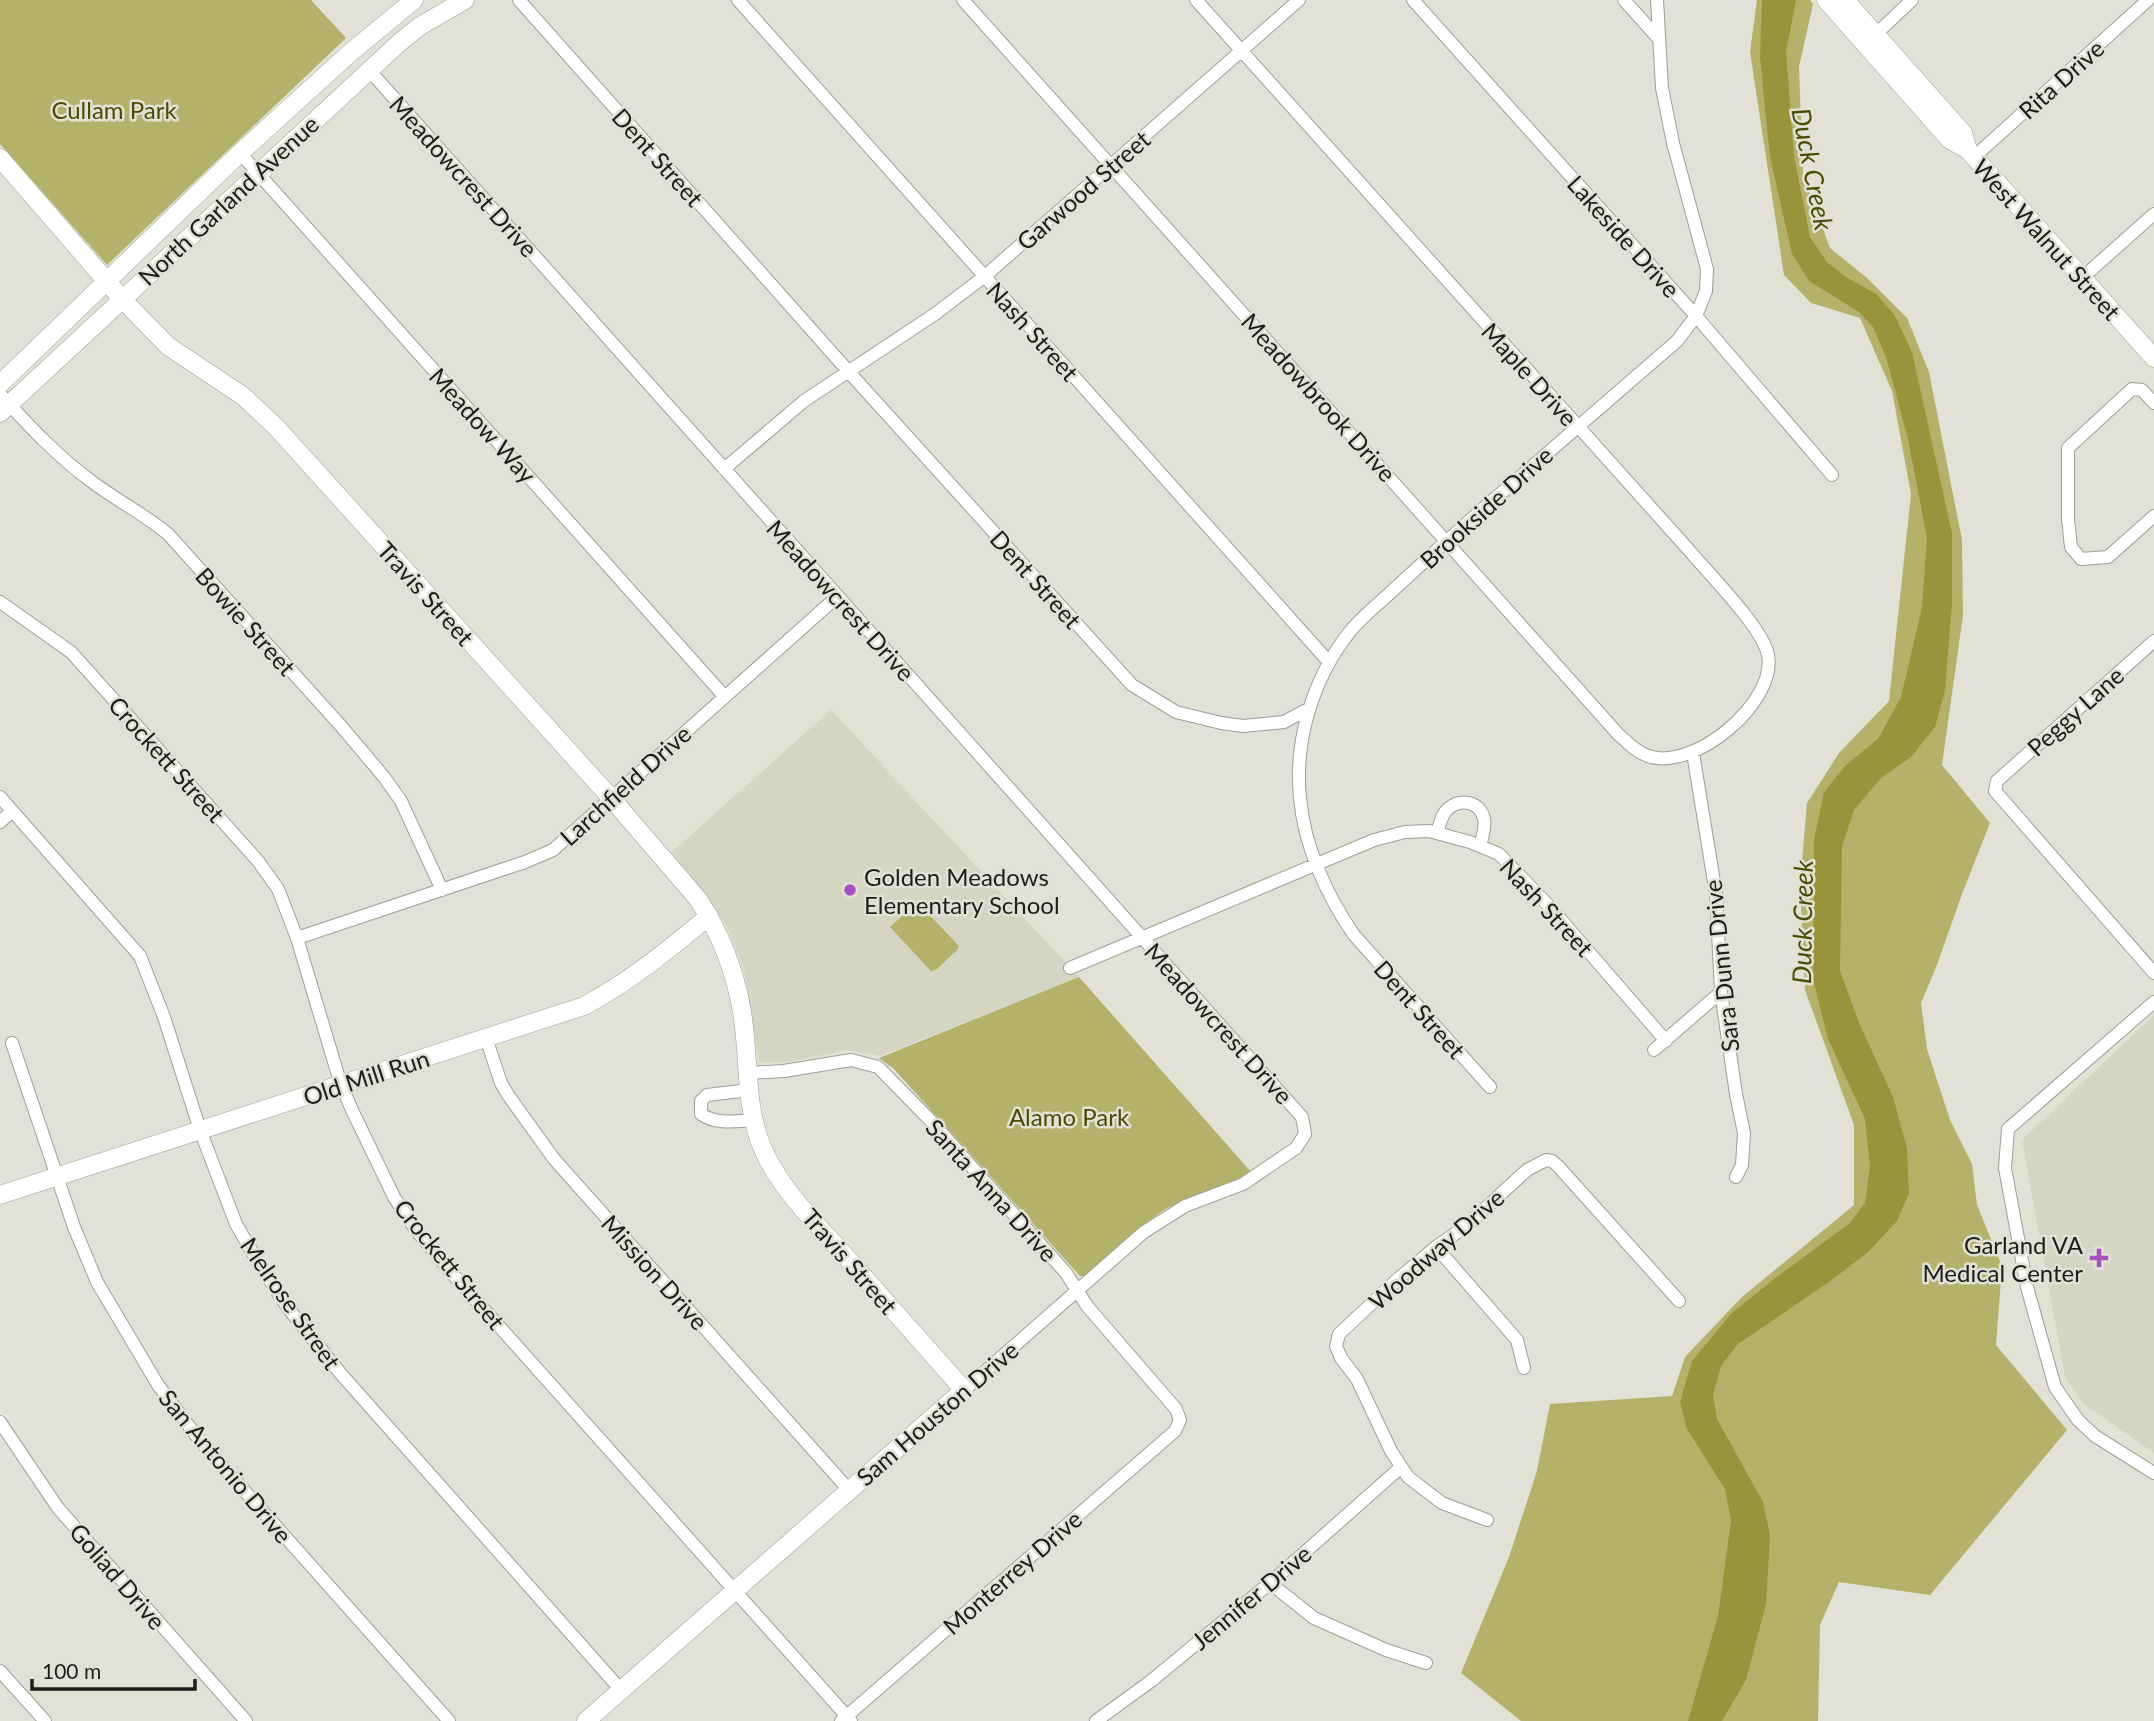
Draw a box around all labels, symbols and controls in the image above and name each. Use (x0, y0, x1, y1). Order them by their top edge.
street label: Rita Drive (2012, 33, 2110, 125)
street label: Meadowcrest Drive (384, 89, 544, 263)
park label: Cullam Park (51, 95, 177, 124)
street label: Dent Street (606, 102, 710, 212)
water label: Duck Creek (1785, 105, 1841, 234)
street label: North Garland Avenue (132, 109, 324, 291)
street label: Garwood Street (1011, 124, 1156, 256)
street label: West Walnut Street (1967, 152, 2127, 326)
street label: Lakeside Drive (1562, 169, 1686, 303)
street label: Nash Street (981, 276, 1085, 387)
street label: Meadowbrook Drive (1236, 307, 1402, 487)
street label: Maple Drive (1476, 316, 1584, 432)
street label: Meadow Way (424, 361, 543, 489)
street label: Brookside Drive (1414, 440, 1558, 574)
street label: Meadowcrest Drive (761, 513, 921, 687)
street label: Dent Street (984, 524, 1088, 634)
street label: Travis Street (372, 535, 480, 651)
street label: Bowie Street (190, 561, 302, 681)
street label: Peggy Lane (2021, 660, 2129, 762)
street label: Crockett Street (103, 690, 231, 828)
street label: Larchfield Drive (554, 719, 696, 851)
street label: Nash Street (1494, 852, 1600, 962)
water label: Duck Creek (1785, 859, 1819, 984)
place label: Golden Meadows Elementary School (864, 862, 1060, 919)
street label: Sara Dunn Drive (1698, 878, 1744, 1054)
marker: Golden Meadows Elementary School (842, 882, 858, 898)
street label: Meadowcrest Drive (1139, 936, 1299, 1110)
street label: Dent Street (1368, 954, 1472, 1064)
street label: Old Mill Run (299, 1043, 433, 1111)
park label: Alamo Park (1009, 1102, 1130, 1131)
street label: Santa Anna Drive (920, 1113, 1064, 1267)
street label: Woodway Drive (1362, 1182, 1510, 1316)
street label: Crockett Street (389, 1193, 512, 1335)
street label: Travis Street (797, 1203, 904, 1320)
street label: Mission Drive (596, 1209, 714, 1335)
place label: Garland VA Medical Center (1922, 1230, 2084, 1287)
street label: Melrose Street (235, 1231, 347, 1375)
marker: Garland VA Medical Center (2089, 1248, 2109, 1268)
street label: Sam Houston Drive (850, 1335, 1024, 1491)
street label: San Antonio Drive (153, 1383, 299, 1549)
street label: Monterrey Drive (937, 1504, 1087, 1640)
street label: Goliad Drive (64, 1517, 172, 1635)
street label: Jennifer Drive (1185, 1539, 1317, 1655)
scale bar (32, 1648, 194, 1692)
text: 100 m (42, 1658, 101, 1683)

